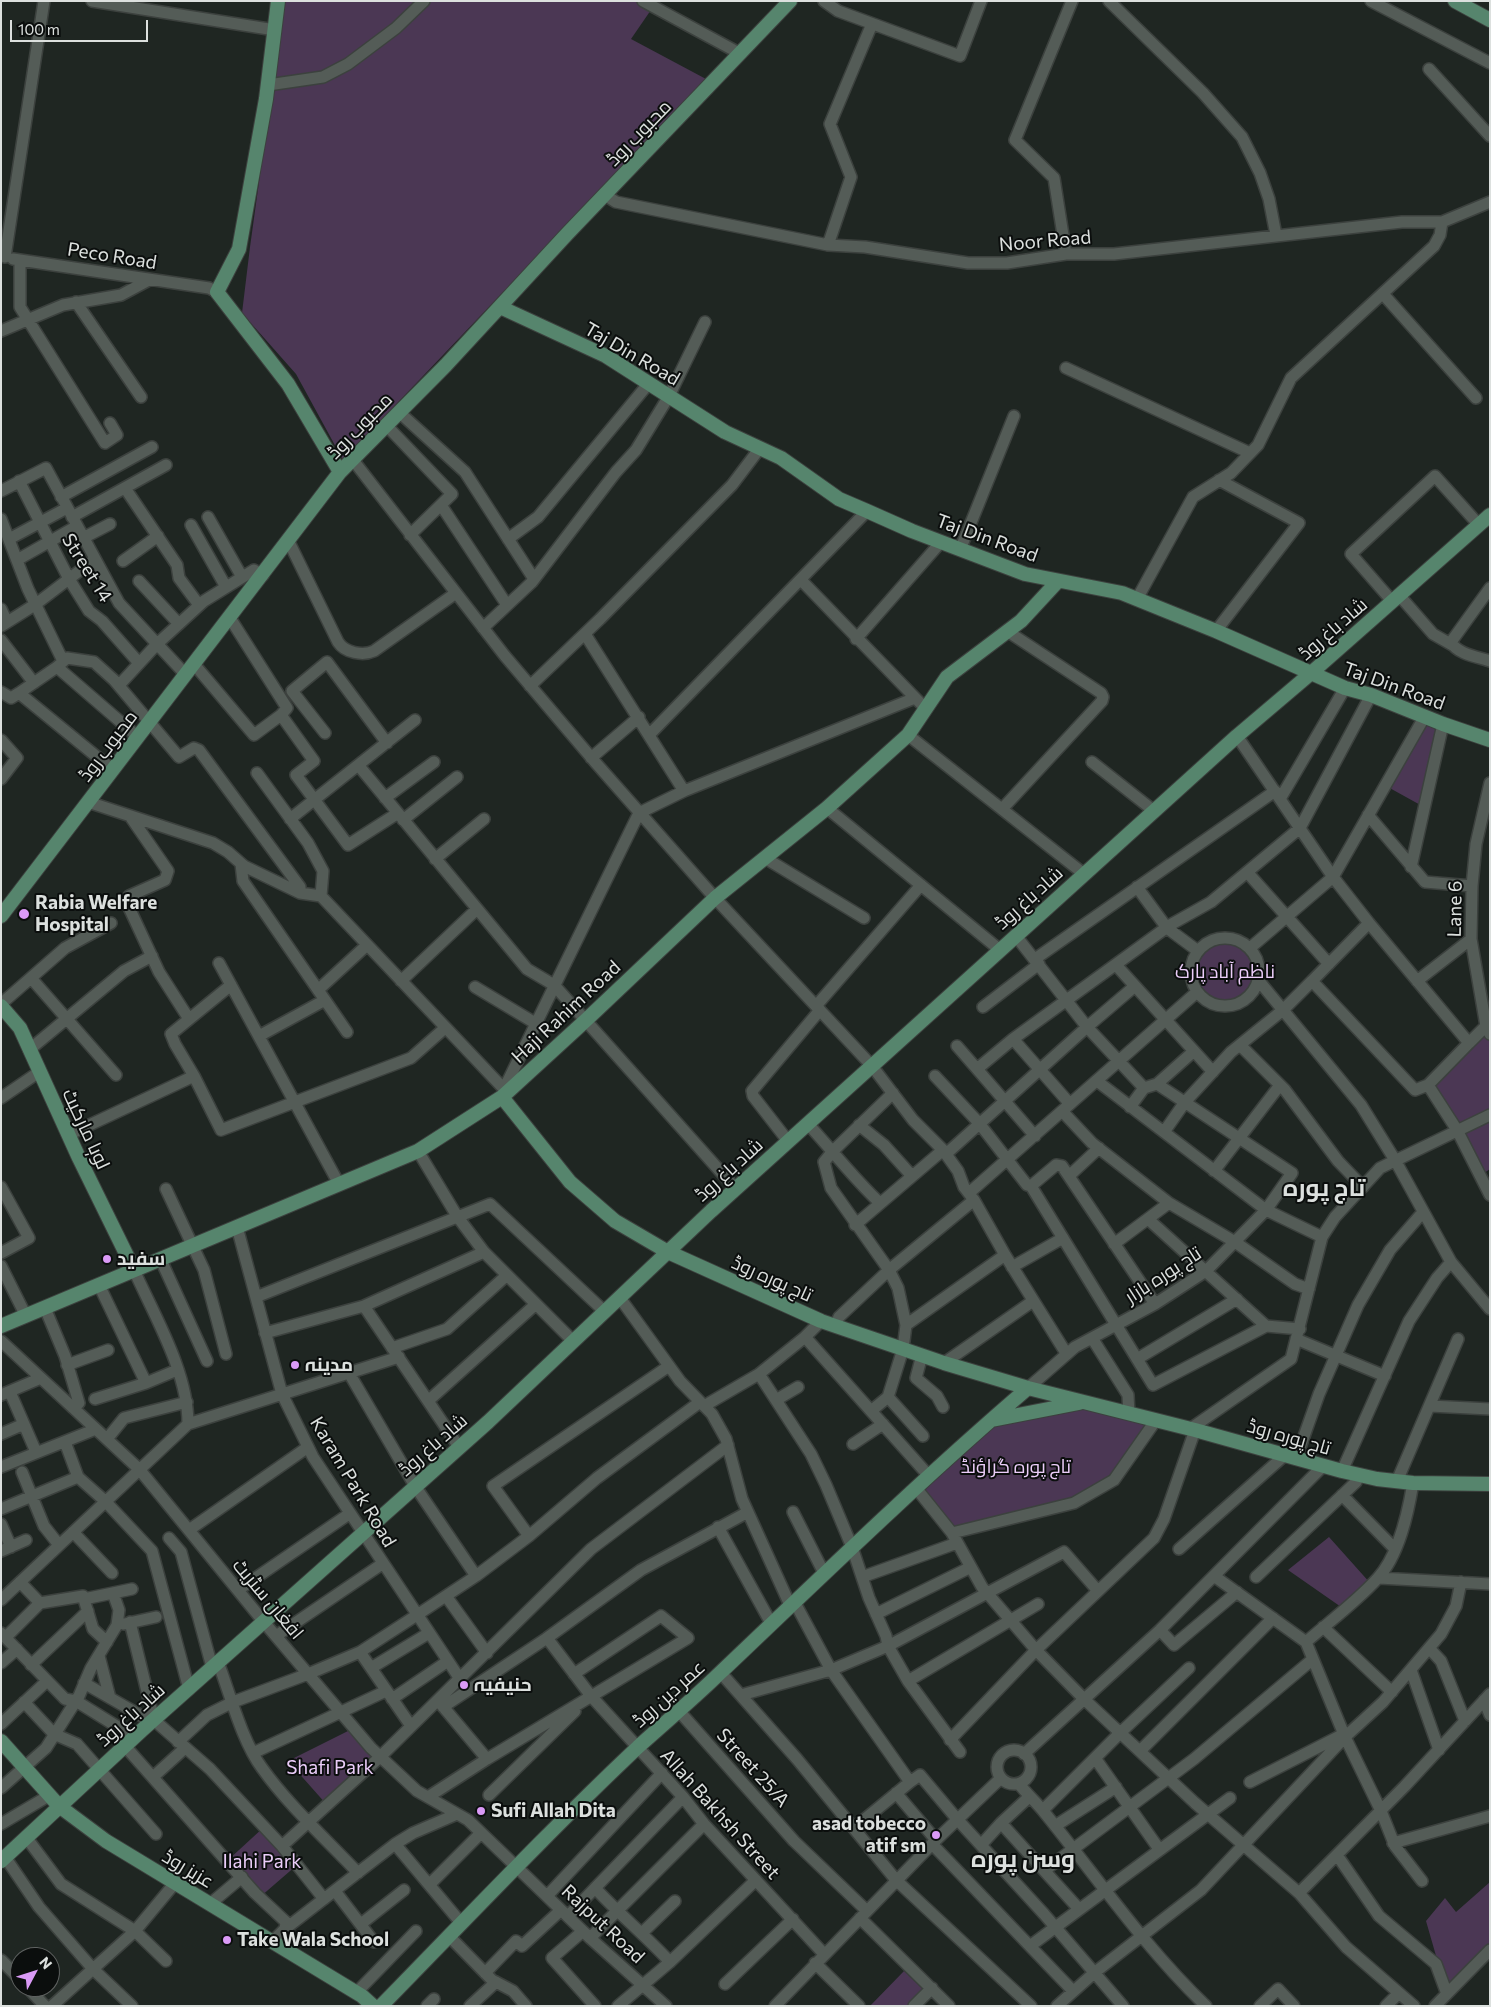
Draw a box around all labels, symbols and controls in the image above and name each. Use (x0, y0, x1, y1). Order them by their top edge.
scale bar (12, 10, 150, 42)
text: 100 m (18, 20, 60, 38)
street label: محبوب روڈ (602, 95, 676, 171)
street label: Noor Road (998, 226, 1092, 256)
street label: Peco Road (66, 238, 158, 274)
street label: Taj Din Road (580, 317, 684, 391)
street label: محبوب روڈ (323, 388, 397, 464)
street label: Taj Din Road (933, 509, 1041, 567)
street label: Street 14 (57, 529, 117, 607)
street label: شاد باغ روڈ (1294, 593, 1372, 665)
street label: Taj Din Road (1340, 657, 1448, 715)
street label: محبوب روڈ (74, 706, 142, 786)
street label: شاد باغ روڈ (990, 862, 1068, 934)
street label: Lane 6 (1443, 880, 1467, 938)
place label: Rabia Welfare Hospital (35, 892, 157, 936)
marker: Rabia Welfare Hospital (17, 907, 31, 921)
street label: Haji Rahim Road (507, 956, 625, 1068)
park label: ناظم آباد پارک (1175, 961, 1275, 983)
street label: لوہا مارکیٹ (57, 1085, 115, 1173)
street label: شاد باغ روڈ (690, 1134, 768, 1206)
district label: تاج پورہ (1283, 1174, 1365, 1202)
street label: تاج پورہ بازار (1120, 1242, 1206, 1308)
place label: سفید (117, 1248, 165, 1270)
street label: تاج پورہ روڈ (728, 1251, 816, 1307)
marker: سفید (101, 1253, 113, 1265)
place label: مدینہ (305, 1354, 353, 1376)
marker: مدینہ (289, 1359, 301, 1371)
street label: شاد باغ روڈ (394, 1409, 472, 1481)
street label: Karam Park Road (305, 1413, 401, 1551)
street label: تاج پورہ روڈ (1245, 1414, 1333, 1460)
park label: تاج پورہ گراؤنڈ (961, 1456, 1071, 1478)
street label: افغان سٹریٹ (228, 1554, 308, 1644)
street label: عمر دین روڈ (628, 1656, 710, 1732)
place label: حنیفیہ (474, 1674, 532, 1696)
street label: شاد باغ روڈ (92, 1679, 170, 1751)
marker: حنیفیہ (458, 1679, 470, 1691)
street label: Street 25/A (712, 1724, 794, 1812)
street label: Allah Bakhsh Street (655, 1744, 785, 1884)
park label: Shafi Park (286, 1757, 374, 1779)
place label: Sufi Allah Dita (491, 1800, 616, 1822)
marker: Sufi Allah Dita (475, 1805, 487, 1817)
place label: asad tobecco atif sm (812, 1813, 926, 1857)
marker: asad tobecco atif sm (930, 1829, 942, 1841)
street label: عزیز روڈ (158, 1845, 218, 1893)
district label: وسن پورہ (971, 1845, 1075, 1873)
park label: Ilahi Park (222, 1851, 302, 1873)
street label: Rajput Road (557, 1880, 649, 1968)
place label: Take Wala School (237, 1929, 389, 1951)
marker: Take Wala School (221, 1934, 233, 1946)
north arrow (10, 1947, 60, 1997)
text: N (36, 1953, 56, 1972)

